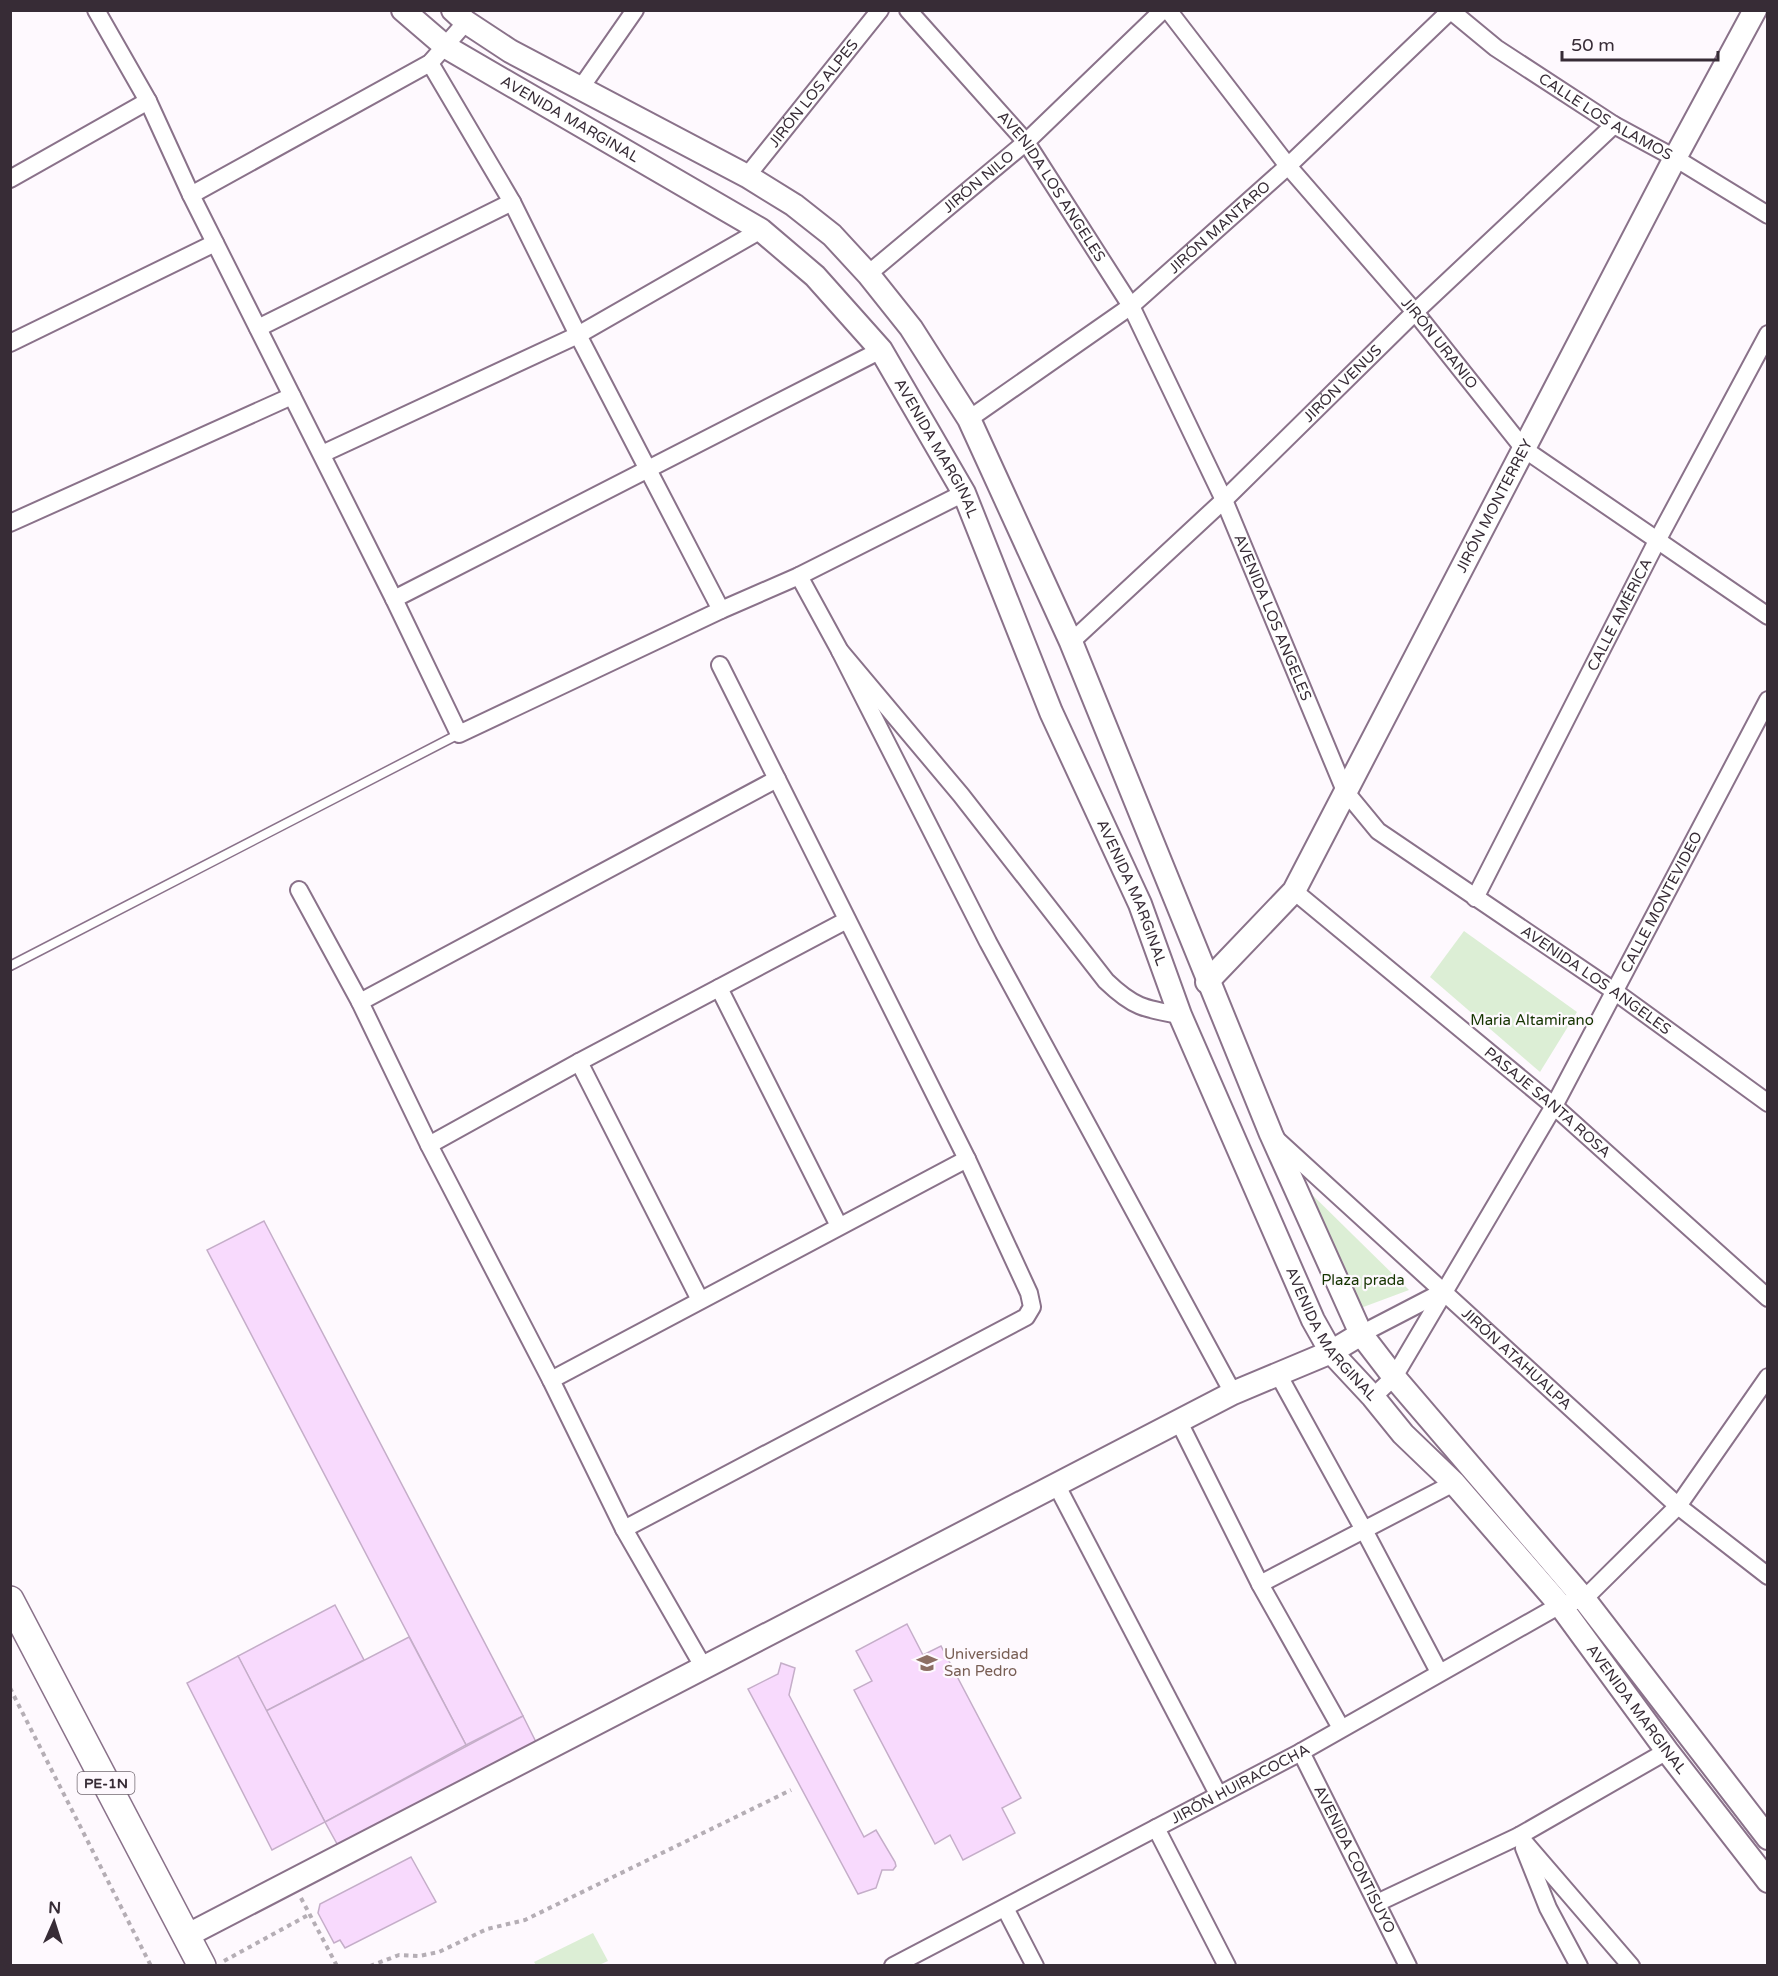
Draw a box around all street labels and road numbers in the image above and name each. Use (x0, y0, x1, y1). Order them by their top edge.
street label: JIRÓN LOS ALPES (765, 36, 862, 151)
street label: CALLE LOS ALAMOS (1535, 69, 1675, 164)
street label: AVENIDA MARGINAL (498, 72, 643, 166)
street label: AVENIDA LOS ANGELES (994, 107, 1109, 265)
street label: JIRÓN NILO (939, 147, 1018, 217)
street label: JIRÓN MANTARO (1165, 177, 1274, 277)
street label: JIRÓN URANIO (1398, 294, 1482, 392)
street label: JIRÓN VENUS (1300, 341, 1385, 426)
street label: AVENIDA MARGINAL (890, 375, 982, 521)
street label: JIRÓN MONTERREY (1452, 436, 1537, 576)
street label: AVENIDA LOS ANGELES (1230, 531, 1315, 703)
street label: CALLE AMÉRICA (1583, 555, 1656, 674)
street label: AVENIDA MARGINAL (1093, 817, 1171, 968)
street label: CALLE MONTEVIDEO (1617, 828, 1706, 976)
street label: AVENIDA LOS ANGELES (1518, 922, 1675, 1038)
street label: PASAJE SANTA ROSA (1481, 1043, 1614, 1161)
street label: AVENIDA MARGINAL (1282, 1264, 1381, 1405)
street label: JIRÓN ATAHUALPA (1458, 1304, 1576, 1414)
street label: AVENIDA MARGINAL (1583, 1641, 1691, 1778)
street label: JIRÓN HUIRACOCHA (1168, 1740, 1313, 1828)
road number: PE-1N (78, 1772, 134, 1794)
street label: AVENIDA CONTISUYO (1310, 1783, 1399, 1936)

